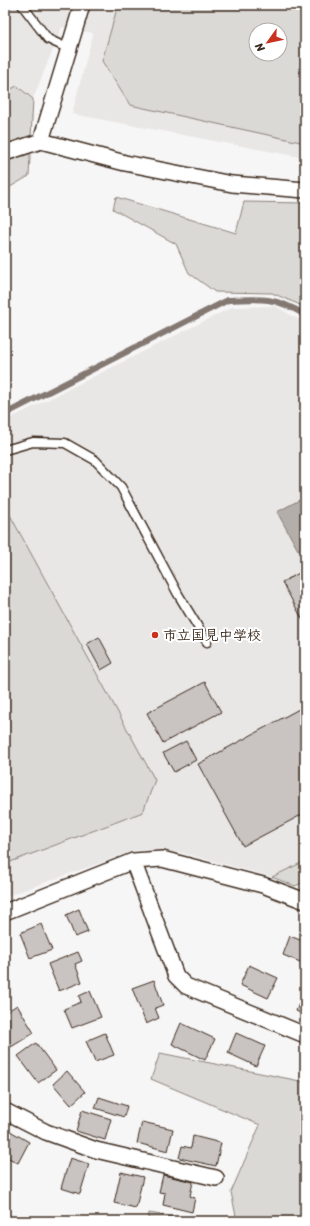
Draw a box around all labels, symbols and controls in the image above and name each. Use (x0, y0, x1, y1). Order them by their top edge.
north arrow (248, 22, 288, 62)
text: N (250, 38, 271, 56)
place label: 市立国見中学校 (163, 623, 261, 648)
marker: 市立国見中学校 (150, 630, 160, 640)

